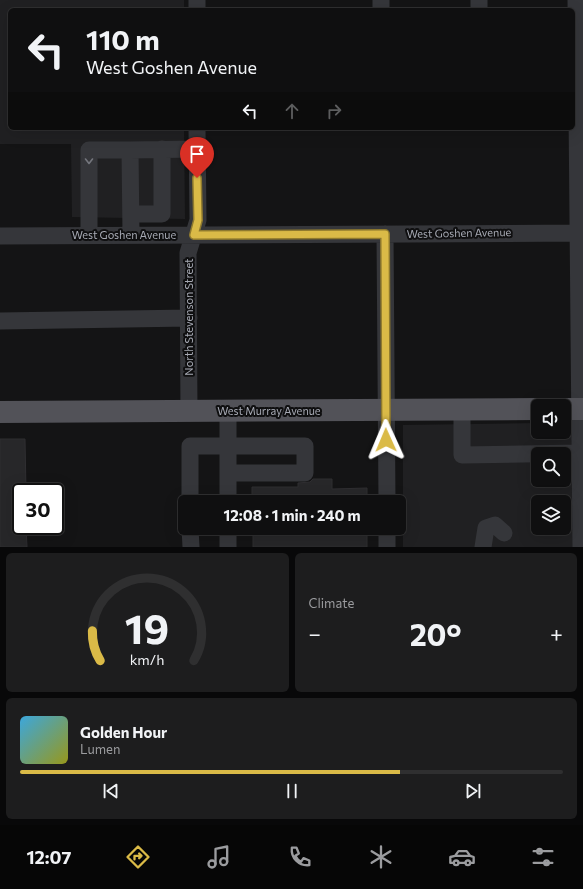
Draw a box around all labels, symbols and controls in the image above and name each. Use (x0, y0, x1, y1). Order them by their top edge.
text: 110 m (86, 22, 160, 56)
icon: left (20, 24, 72, 76)
text: West Goshen Avenue (86, 56, 257, 78)
icon: left (239, 100, 261, 122)
icon: ahead (281, 100, 303, 122)
icon: right (323, 100, 345, 122)
pin (180, 137, 214, 178)
icon: arrive (186, 143, 208, 165)
one-way arrow (85, 158, 93, 164)
street label: West Goshen Avenue (407, 225, 512, 240)
street label: West Goshen Avenue (72, 228, 176, 241)
street label: North Stevenson Street (182, 258, 195, 376)
map controls (531, 399, 571, 535)
button: sound (531, 399, 571, 439)
street label: West Murray Avenue (217, 404, 321, 417)
position arrow (365, 419, 407, 461)
button: search (531, 447, 571, 487)
speed limit sign: 30 (12, 483, 64, 535)
button: layers (531, 495, 571, 535)
text: 12:08 · 1 min · 240 m (224, 506, 360, 524)
text: Climate (309, 595, 354, 611)
text: 19 (125, 601, 169, 652)
text: 20° (410, 615, 461, 652)
text: − (309, 620, 321, 647)
text: + (550, 620, 563, 647)
text: km/h (130, 649, 165, 667)
text: Golden Hour (80, 723, 167, 741)
text: Lumen (80, 741, 120, 757)
icon: previous (100, 780, 122, 802)
icon: pause (281, 780, 303, 802)
icon: next (462, 780, 484, 802)
icon: directions (124, 843, 152, 871)
icon: music (205, 843, 233, 871)
icon: phone (286, 843, 314, 871)
icon: climate (367, 843, 395, 871)
icon: car (448, 843, 476, 871)
icon: filters (529, 843, 557, 871)
text: 12:07 (26, 846, 71, 868)

